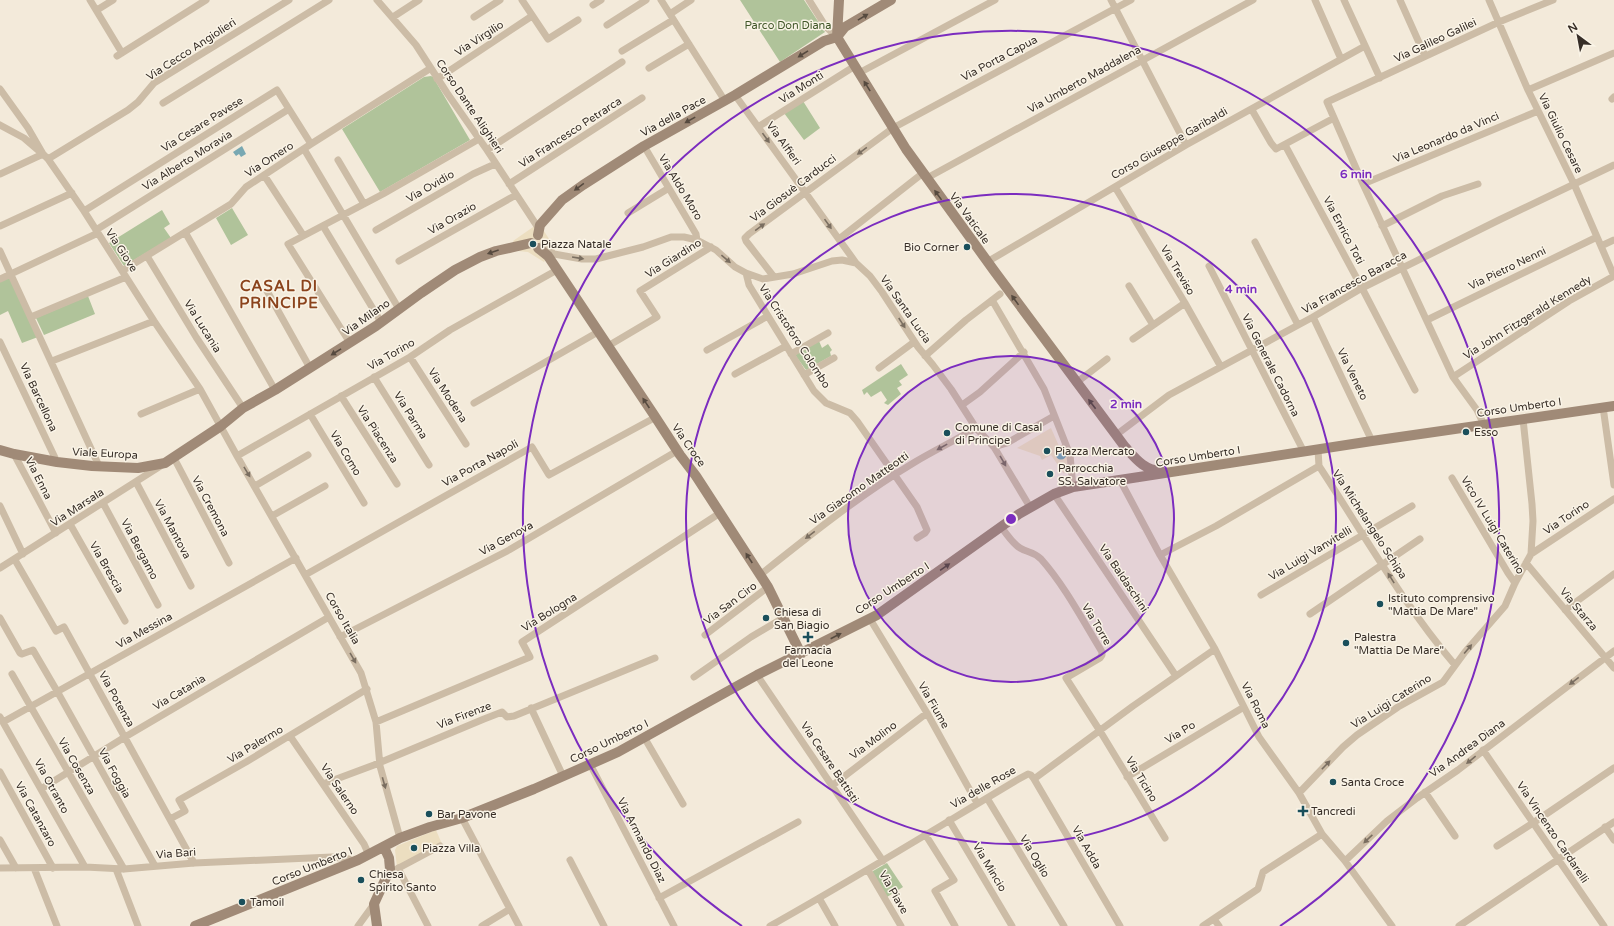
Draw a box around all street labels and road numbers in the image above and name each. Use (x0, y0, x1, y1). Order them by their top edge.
street label: Via Cecco Angiolieri (144, 16, 238, 83)
street label: Via Galileo Galilei (1392, 16, 1479, 65)
street label: Via Virgilio (452, 18, 506, 59)
street label: Via Porta Capua (959, 33, 1040, 84)
street label: Via Umberto Maddalena (1025, 43, 1143, 116)
street label: Corso Dante Alighieri (433, 57, 506, 156)
street label: Via Monti (777, 69, 826, 106)
street label: Via Giulio Cesare (1536, 91, 1586, 175)
street label: Via della Pace (638, 93, 708, 140)
street label: Via Cesare Pavese (159, 94, 246, 155)
street label: Via Francesco Petrarca (517, 94, 624, 170)
street label: Corso Giuseppe Garibaldi (1109, 105, 1230, 182)
street label: Via Leonardo da Vinci (1391, 109, 1501, 166)
street label: Via Alfieri (764, 119, 804, 167)
street label: Via Alberto Moravia (140, 128, 235, 193)
street label: Via Omero (243, 139, 296, 180)
street label: Via Aldo Moro (656, 152, 706, 223)
street label: Via Giosuè Carducci (748, 152, 839, 225)
street label: Via Ovidio (404, 167, 457, 205)
street label: Via Vaticale (947, 190, 993, 247)
street label: Via Enrico Toti (1320, 194, 1367, 266)
street label: Via Orazio (426, 199, 479, 237)
street label: Via Giove (103, 226, 140, 274)
street label: Via Giardino (643, 236, 704, 281)
street label: Via Treviso (1158, 243, 1198, 298)
street label: Via Pietro Nenni (1466, 244, 1548, 293)
street label: Via Francesco Baracca (1300, 248, 1409, 317)
street label: Via Santa Lucia (877, 273, 934, 346)
street label: Via John Fitzgerald Kennedy (1461, 273, 1594, 362)
street label: Via Cristoforo Colombo (756, 282, 833, 391)
street label: Via Milano (340, 296, 393, 338)
street label: Via Lucania (181, 297, 224, 355)
street label: Via Generale Cadorna (1239, 312, 1302, 419)
street label: Via Torino (365, 336, 417, 373)
street label: Via Veneto (1334, 346, 1371, 403)
street label: Via Barcellona (17, 361, 60, 434)
street label: Via Modena (425, 366, 470, 425)
street label: Via Parma (391, 389, 430, 441)
street label: Corso Umberto I (1476, 395, 1562, 420)
street label: Via Piacenza (354, 403, 401, 465)
street label: Via Croce (669, 421, 708, 469)
street label: Via Como (327, 428, 364, 478)
street label: Via Porta Napoli (440, 437, 520, 490)
street label: Corso Umberto I (1155, 443, 1241, 470)
street label: Viale Europa (72, 445, 138, 462)
street label: Via Giacomo Matteotti (807, 449, 911, 527)
street label: Via Enna (22, 455, 55, 502)
street label: Via Michelangelo Schipa (1329, 467, 1410, 581)
street label: Via Cremona (189, 474, 232, 539)
street label: Vico IV Luigi Caterino (1458, 474, 1527, 577)
street label: Via Marsala (48, 485, 106, 529)
street label: Via Mantova (151, 497, 194, 561)
street label: Via Torino (1541, 497, 1592, 537)
street label: Via Bergamo (118, 517, 161, 582)
street label: Via Genova (477, 518, 535, 558)
street label: Via Luigi Vanvitelli (1266, 524, 1354, 583)
street label: Via Brescia (87, 539, 126, 595)
street label: Via Baldaschini (1096, 542, 1151, 615)
street label: Corso Umberto I (853, 560, 932, 617)
street label: Via San Ciro (701, 579, 760, 628)
street label: Via Starza (1557, 585, 1600, 633)
street label: Corso Italia (322, 590, 363, 647)
street label: Via Bologna (519, 590, 579, 635)
street label: Via Torre (1079, 601, 1114, 648)
street label: Via Messina (114, 610, 175, 651)
street label: Via Potenza (96, 669, 137, 729)
street label: Via Luigi Caterino (1349, 671, 1434, 731)
street label: Via Catania (151, 672, 208, 713)
street label: Via Fiume (915, 680, 952, 731)
street label: Via Roma (1238, 680, 1273, 731)
street label: Via Firenze (435, 699, 493, 732)
street label: Corso Umberto I (568, 717, 651, 766)
street label: Via Andrea Diana (1427, 717, 1508, 780)
street label: Via Molino (847, 718, 900, 762)
street label: Via Po (1163, 718, 1198, 747)
street label: Via Cesare Battisti (798, 719, 861, 805)
street label: Via Palermo (225, 723, 286, 766)
street label: Via Cosenza (55, 736, 98, 797)
street label: Via Foggia (96, 746, 134, 800)
street label: Via Ticino (1123, 754, 1160, 805)
street label: Via Otranto (31, 757, 72, 816)
street label: Via Salerno (318, 761, 362, 818)
street label: Via delle Rose (948, 764, 1018, 811)
street label: Via Catanzaro (12, 779, 59, 849)
street label: Via Vincenzo Cardarelli (1514, 779, 1591, 885)
street label: Via Armando Diaz (614, 796, 669, 885)
street label: Via Adda (1069, 823, 1104, 871)
street label: Via Oglio (1017, 833, 1052, 880)
street label: Via Mincio (970, 841, 1009, 894)
street label: Corso Umberto I (270, 844, 354, 889)
street label: Via Bari (156, 846, 196, 861)
street label: Via Piave (876, 868, 911, 916)

